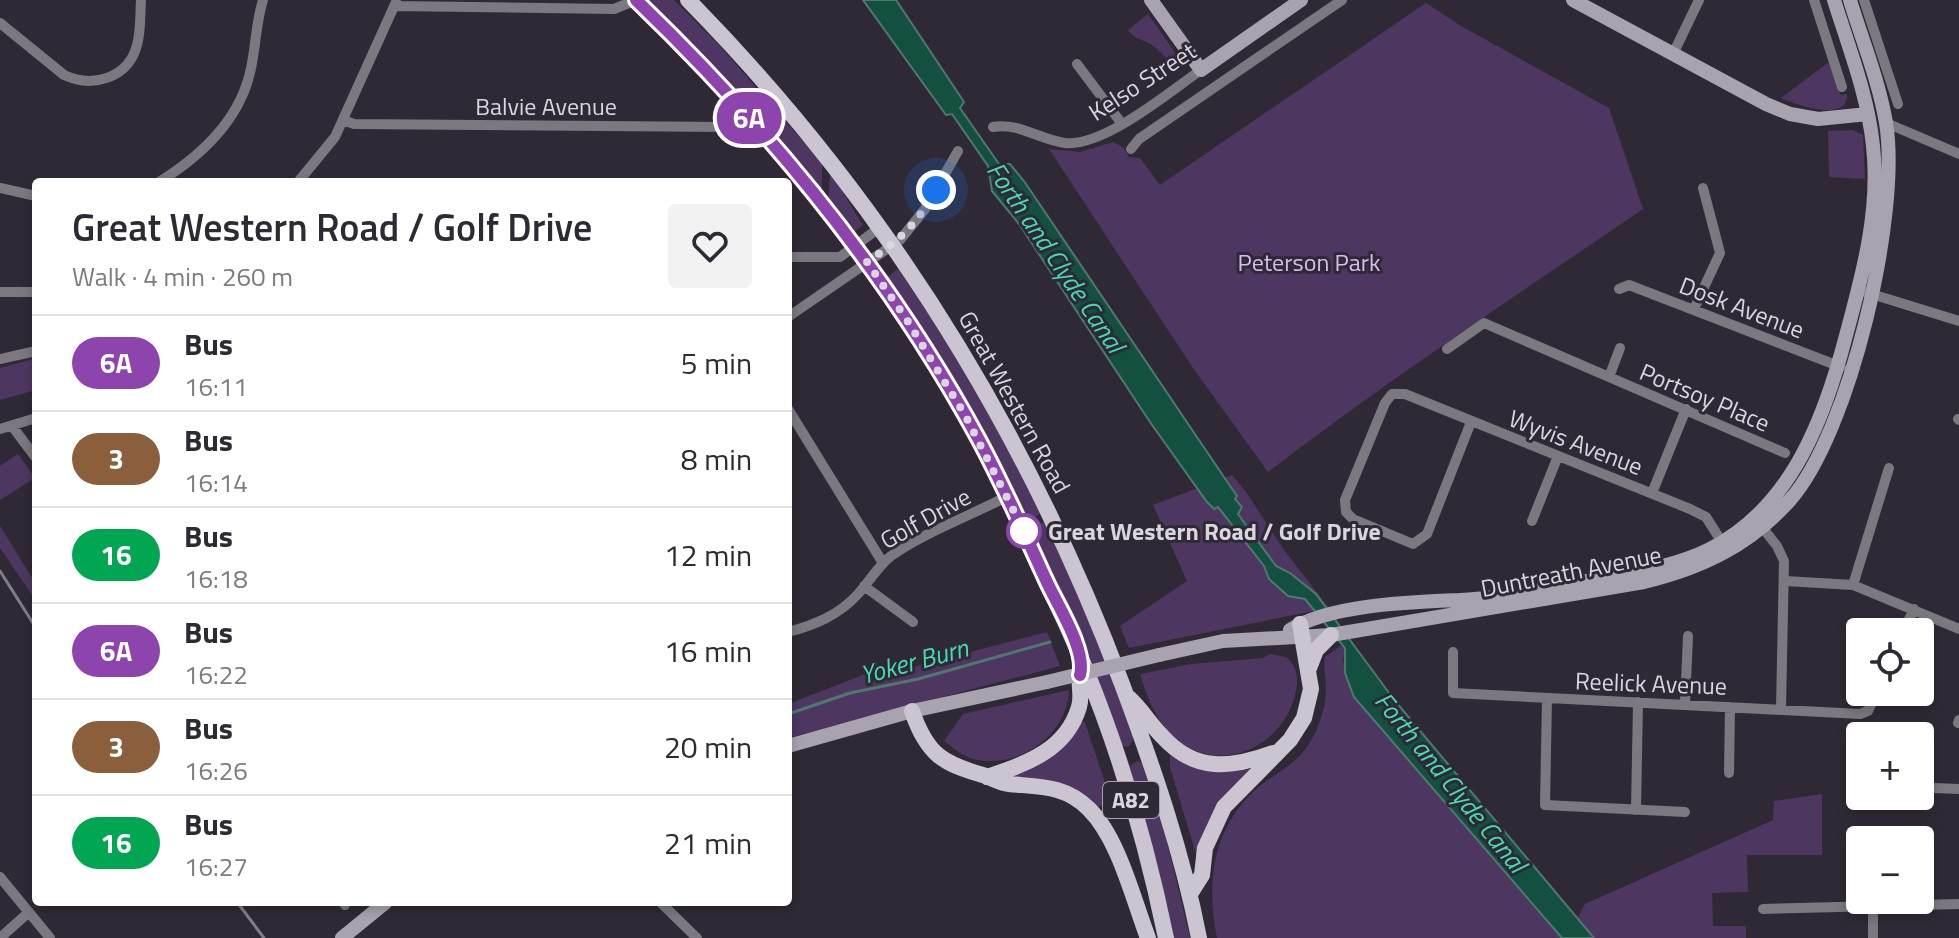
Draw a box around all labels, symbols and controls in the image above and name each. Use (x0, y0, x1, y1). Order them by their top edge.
street label: Kelso Street (1081, 32, 1203, 129)
street label: Balvie Avenue (475, 88, 617, 124)
line badge: 6A (713, 92, 785, 144)
text: 6A (733, 96, 765, 139)
water label: Forth and Clyde Canal (977, 154, 1136, 363)
your location (916, 170, 956, 210)
text: Great Western Road / Golf Drive (72, 198, 592, 256)
button: heart (668, 204, 752, 288)
park label: Peterson Park (1238, 244, 1381, 280)
text: Walk · 4 min · 260 m (72, 257, 293, 296)
street label: Dosk Avenue (1674, 267, 1810, 347)
street label: Great Western Road (950, 304, 1080, 500)
text: Bus (184, 321, 233, 367)
text: 5 min (681, 340, 752, 386)
text: 6A (100, 341, 132, 384)
street label: Portsoy Place (1634, 353, 1776, 441)
text: 16:11 (184, 367, 248, 406)
street label: Wyvis Avenue (1504, 400, 1648, 484)
text: Bus (184, 417, 233, 463)
text: 8 min (681, 436, 752, 482)
text: 3 (108, 437, 124, 480)
text: 16:14 (184, 463, 248, 502)
street label: Golf Drive (873, 478, 977, 558)
text: Bus (184, 513, 233, 559)
place label: Great Western Road / Golf Drive (1048, 513, 1381, 549)
marker: Great Western Road / Golf Drive (1007, 514, 1041, 548)
text: 12 min (664, 532, 752, 578)
text: 16 (100, 533, 132, 576)
street label: Duntreath Avenue (1478, 536, 1664, 606)
text: 16:18 (184, 559, 248, 598)
text: Bus (184, 609, 233, 655)
map controls (1846, 618, 1934, 914)
button: locate (1846, 618, 1934, 706)
text: 16 min (664, 628, 752, 674)
water label: Yoker Burn (856, 628, 973, 694)
text: 6A (100, 629, 132, 672)
text: 16:22 (184, 655, 248, 694)
street label: Reelick Avenue (1574, 662, 1728, 704)
water label: Forth and Clyde Canal (1366, 683, 1539, 884)
text: Bus (184, 705, 233, 751)
button: + (1846, 722, 1934, 810)
text: 20 min (664, 724, 752, 770)
text: 3 (108, 725, 124, 768)
text: 16:26 (184, 751, 248, 790)
road number: A82 (1103, 782, 1159, 818)
text: Bus (184, 801, 233, 847)
text: 21 min (664, 820, 752, 866)
text: 16 (100, 821, 132, 864)
button: − (1846, 826, 1934, 914)
text: 16:27 (184, 847, 248, 886)

